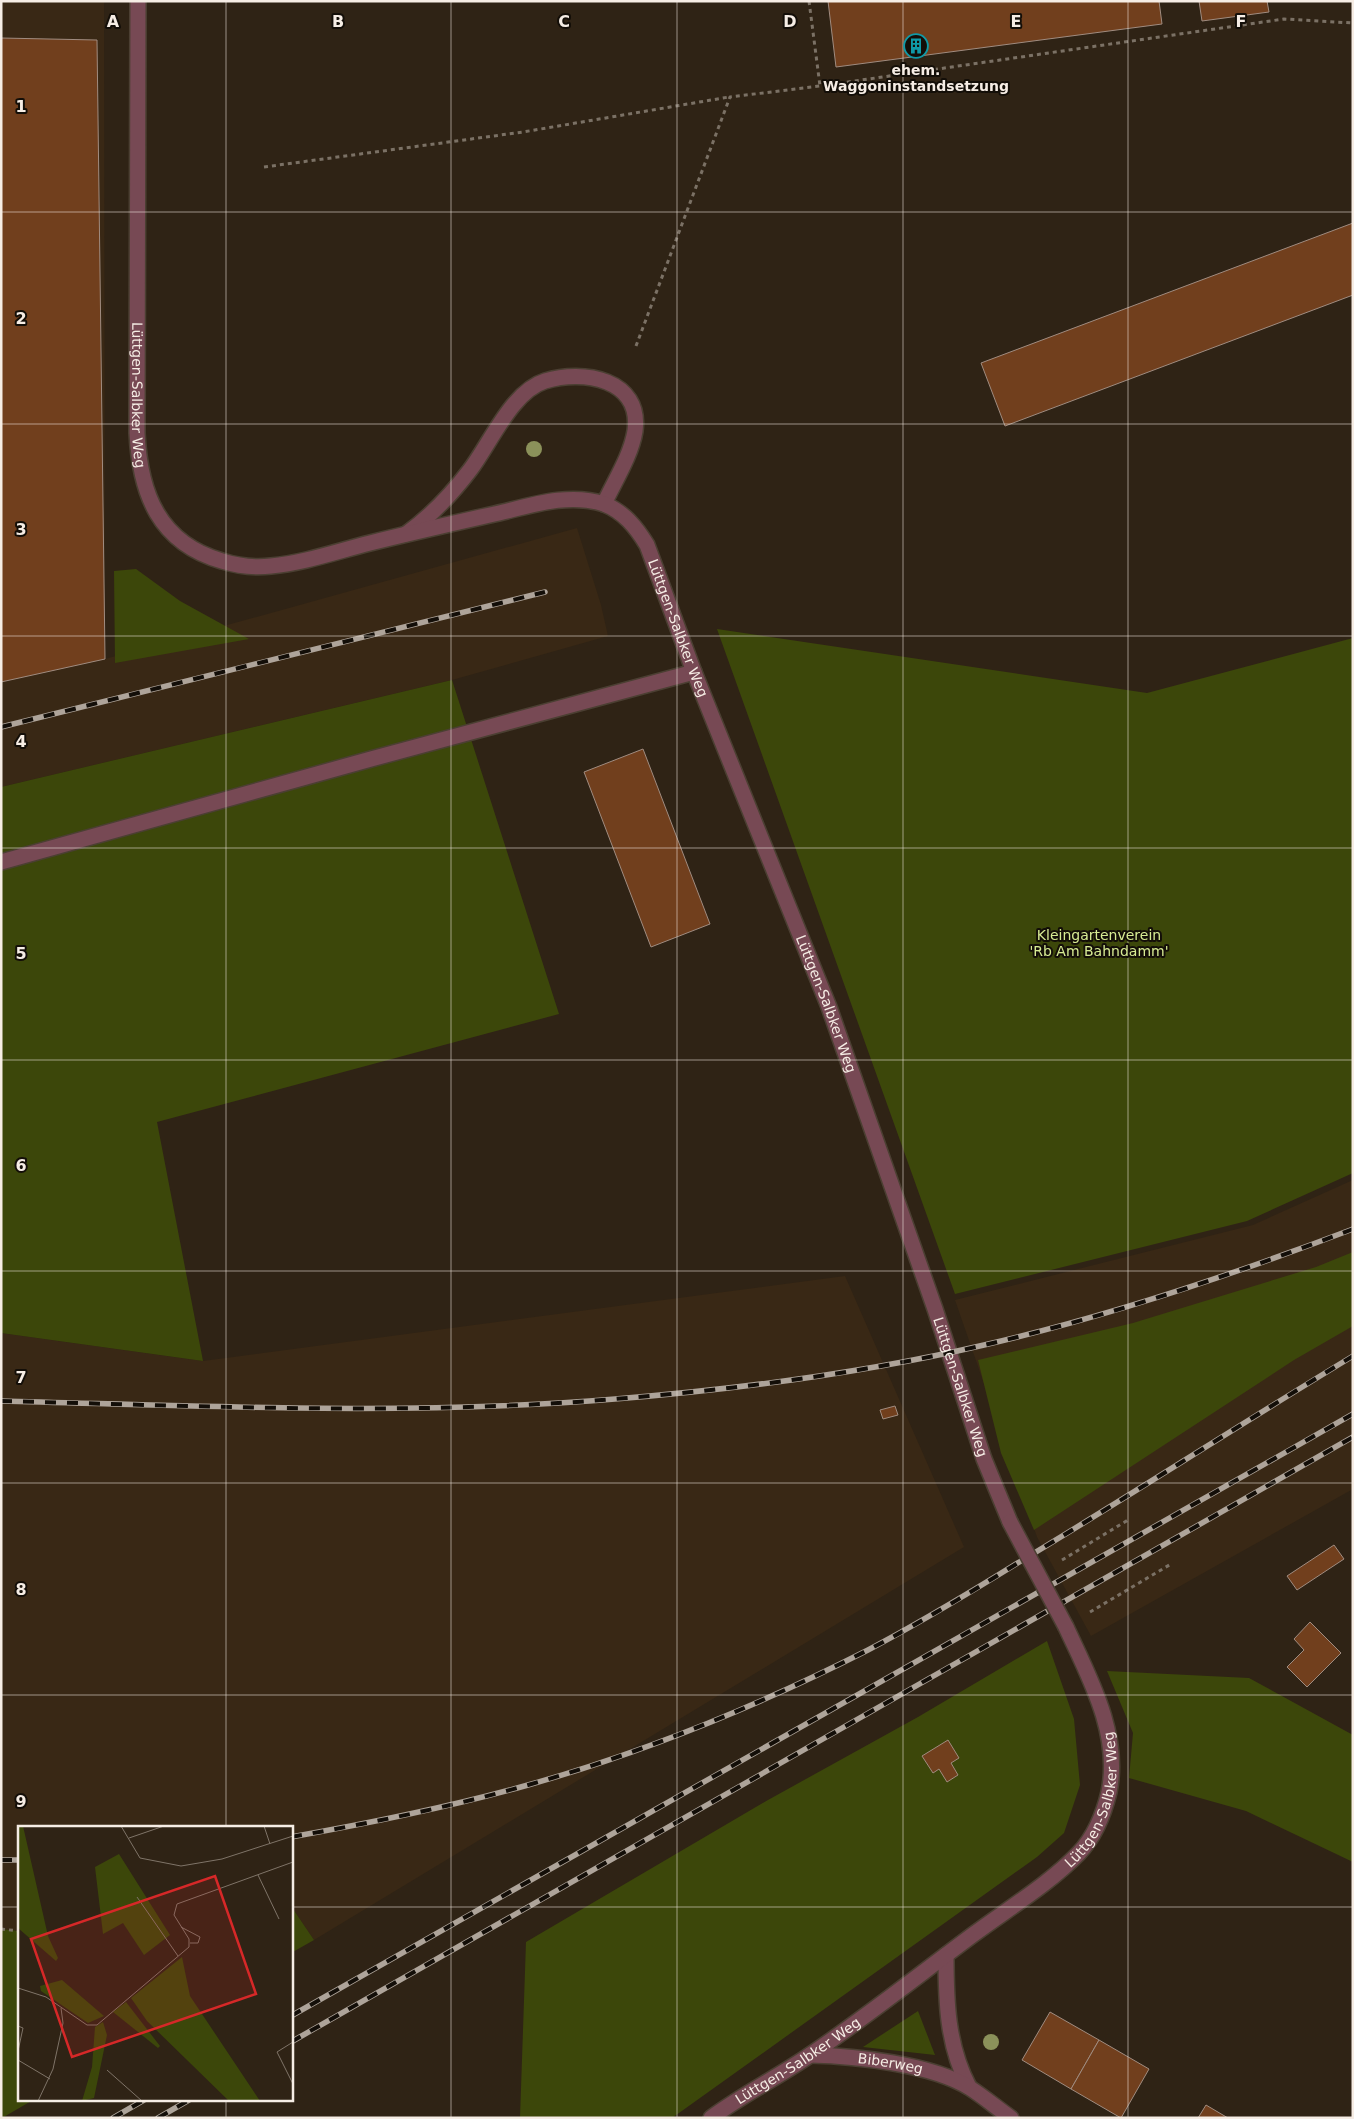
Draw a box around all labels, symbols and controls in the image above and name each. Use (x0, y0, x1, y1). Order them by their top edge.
text: A (107, 12, 120, 31)
text: B (332, 12, 344, 31)
text: C (558, 12, 570, 31)
text: D (783, 12, 797, 31)
text: E (1011, 12, 1021, 31)
text: F (1236, 12, 1246, 31)
building icon: ehem. Waggoninstandsetzung (903, 33, 929, 59)
place label: ehem. Waggoninstandsetzung (823, 62, 1009, 94)
text: 1 (15, 97, 27, 116)
text: 2 (15, 309, 27, 328)
street label: Lüttgen-Salbker Weg (129, 322, 149, 469)
text: 3 (15, 520, 27, 539)
street label: Lüttgen-Salbker Weg (645, 557, 711, 699)
text: 4 (15, 732, 27, 751)
park label: Kleingartenverein 'Rb Am Bahndamm' (1029, 927, 1169, 959)
street label: Lüttgen-Salbker Weg (793, 933, 859, 1075)
text: 5 (15, 944, 27, 963)
text: 6 (15, 1156, 27, 1175)
street label: Lüttgen-Salbker Weg (930, 1315, 991, 1459)
text: 7 (15, 1368, 27, 1387)
text: 8 (15, 1580, 27, 1599)
street label: Lüttgen-Salbker Weg (1061, 1730, 1120, 1871)
text: 9 (15, 1792, 27, 1811)
inset map (18, 1826, 292, 2102)
street label: Lüttgen-Salbker Weg (732, 2014, 863, 2107)
street label: Biberweg (857, 2050, 925, 2077)

